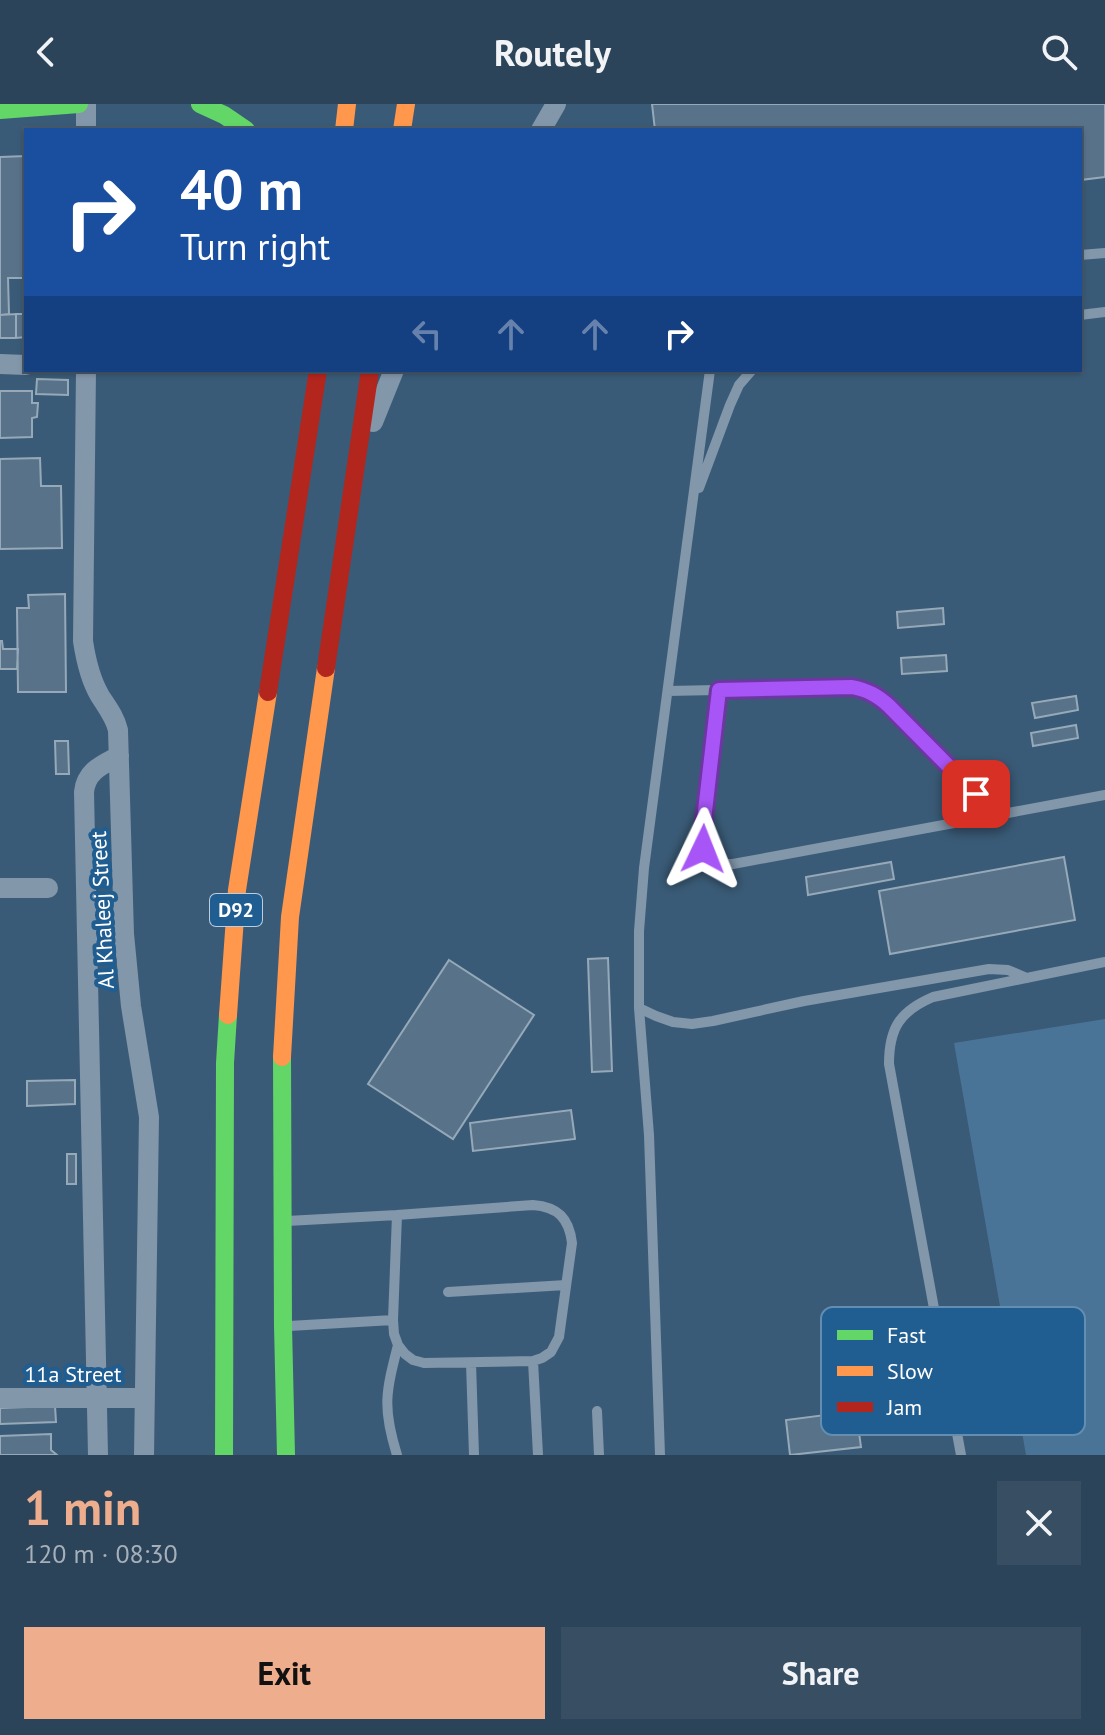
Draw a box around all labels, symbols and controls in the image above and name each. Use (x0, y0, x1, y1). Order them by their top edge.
text: Routely (494, 29, 611, 76)
icon: back (24, 30, 68, 74)
icon: search (1037, 30, 1081, 74)
text: 40 m (180, 153, 303, 225)
icon: right (48, 160, 152, 264)
text: Turn right (180, 223, 330, 270)
icon: left (405, 312, 449, 356)
icon: ahead (489, 312, 533, 356)
icon: ahead (573, 312, 617, 356)
icon: right (657, 312, 701, 356)
pin (942, 760, 1010, 828)
icon: arrive (954, 772, 998, 816)
position arrow (661, 807, 745, 891)
street label: Al Khaleej Street (84, 830, 120, 990)
road number: D92 (210, 894, 262, 926)
legend (821, 1307, 1085, 1435)
text: Fast (887, 1321, 927, 1349)
text: Slow (887, 1357, 933, 1385)
street label: 11a Street (25, 1360, 122, 1388)
text: Jam (886, 1393, 922, 1421)
text: 1 min (24, 1476, 141, 1538)
button: close (997, 1481, 1081, 1565)
text: 120 m · 08:30 (24, 1537, 178, 1570)
button: Exit (24, 1627, 545, 1719)
button: Share (561, 1627, 1081, 1719)

